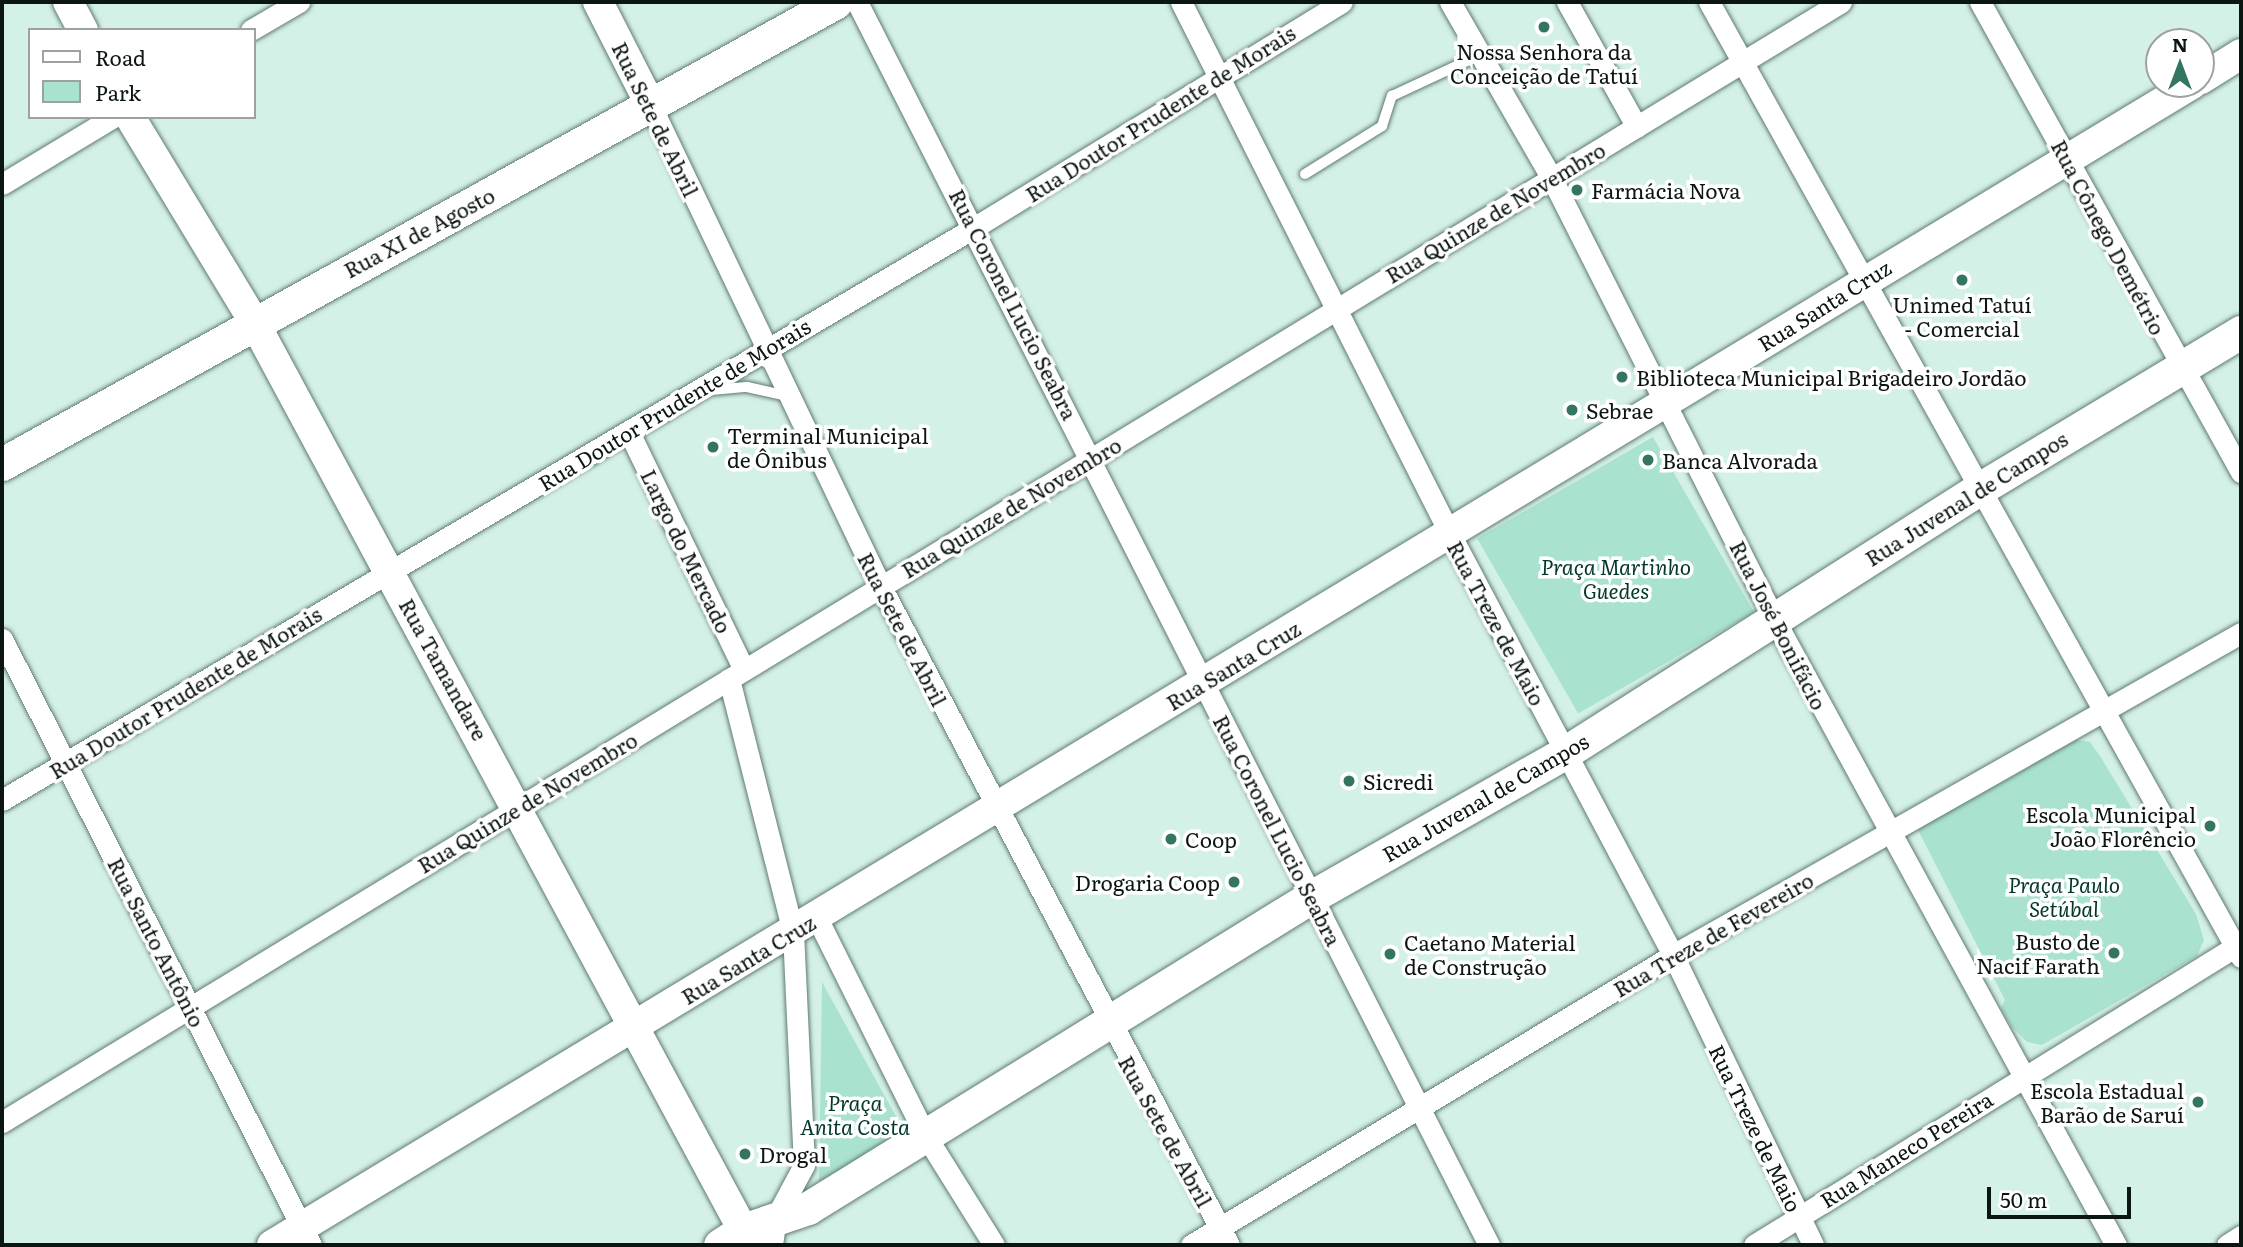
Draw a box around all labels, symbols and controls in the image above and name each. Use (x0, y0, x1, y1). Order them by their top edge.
street label: Rua Doutor Prudente de Morais (1021, 19, 1299, 207)
marker: Nossa Senhora da Conceição de Tatuí (1536, 19, 1552, 35)
legend (28, 28, 256, 119)
north arrow (2145, 28, 2215, 98)
text: N (2172, 30, 2188, 58)
street label: Rua Sete de Abril (608, 38, 704, 200)
place label: Nossa Senhora da Conceição de Tatuí (1450, 38, 1638, 88)
text: Road (95, 41, 146, 72)
text: Park (95, 76, 141, 107)
street label: Rua Cônego Demétrio (2047, 135, 2171, 339)
street label: Rua Quinze de Novembro (1381, 136, 1609, 288)
place label: Farmácia Nova (1591, 177, 1741, 203)
street label: Rua XI de Agosto (339, 182, 499, 282)
marker: Farmácia Nova (1569, 182, 1585, 198)
street label: Rua Coronel Lucio Seabra (945, 184, 1083, 424)
street label: Rua Santa Cruz (1753, 254, 1895, 356)
marker: Unimed Tatuí - Comercial (1954, 272, 1970, 288)
place label: Unimed Tatuí - Comercial (1893, 291, 2031, 341)
street label: Rua Doutor Prudente de Morais (533, 313, 815, 495)
place label: Biblioteca Municipal Brigadeiro Jordão (1636, 364, 2027, 390)
marker: Biblioteca Municipal Brigadeiro Jordão (1614, 369, 1630, 385)
place label: Sebrae (1586, 397, 1653, 423)
marker: Sebrae (1564, 402, 1580, 418)
place label: Terminal Municipal de Ônibus (727, 422, 928, 472)
street label: Rua Juvenal de Campos (1860, 425, 2072, 571)
street label: Rua Quinze de Novembro (897, 431, 1125, 583)
marker: Terminal Municipal de Ônibus (705, 439, 721, 455)
place label: Banca Alvorada (1662, 447, 1818, 473)
marker: Banca Alvorada (1640, 452, 1656, 468)
street label: Largo do Mercado (636, 465, 738, 637)
street label: Rua Treze de Maio (1443, 536, 1551, 710)
street label: Rua José Bonifácio (1725, 536, 1833, 714)
street label: Rua Sete de Abril (853, 548, 953, 710)
park label: Praça Martinho Guedes (1541, 553, 1691, 603)
street label: Rua Tamandare (395, 594, 493, 744)
street label: Rua Doutor Prudente de Morais (44, 601, 326, 783)
street label: Rua Santa Cruz (1161, 615, 1305, 715)
street label: Rua Coronel Lucio Seabra (1209, 710, 1347, 950)
street label: Rua Quinze de Novembro (413, 726, 641, 878)
street label: Rua Juvenal de Campos (1377, 728, 1593, 866)
place label: Sicredi (1363, 768, 1433, 794)
marker: Sicredi (1341, 773, 1357, 789)
place label: Escola Municipal João Florêncio (2025, 801, 2196, 851)
marker: Escola Municipal João Florêncio (2202, 818, 2218, 834)
place label: Coop (1185, 826, 1237, 852)
marker: Coop (1163, 831, 1179, 847)
street label: Rua Santo Antônio (103, 853, 211, 1031)
street label: Rua Treze de Fevereiro (1609, 866, 1817, 1002)
place label: Drogaria Coop (1075, 869, 1220, 895)
park label: Praça Paulo Setúbal (2008, 871, 2120, 921)
marker: Drogaria Coop (1226, 874, 1242, 890)
street label: Rua Santa Cruz (676, 909, 820, 1009)
place label: Busto de Nacif Farath (1976, 928, 2100, 978)
place label: Caetano Material de Construção (1404, 929, 1576, 979)
marker: Busto de Nacif Farath (2106, 945, 2122, 961)
marker: Caetano Material de Construção (1382, 946, 1398, 962)
street label: Rua Treze de Maio (1705, 1040, 1807, 1216)
street label: Rua Sete de Abril (1114, 1051, 1218, 1211)
place label: Escola Estadual Barão de Saruí (2030, 1077, 2184, 1127)
street label: Rua Maneco Pereira (1815, 1086, 1997, 1212)
park label: Praça Anita Costa (800, 1089, 910, 1139)
marker: Escola Estadual Barão de Saruí (2190, 1094, 2206, 1110)
place label: Drogal (759, 1141, 827, 1167)
marker: Drogal (737, 1146, 753, 1162)
scale bar (1991, 1174, 2134, 1218)
text: 50 m (2000, 1183, 2047, 1214)

